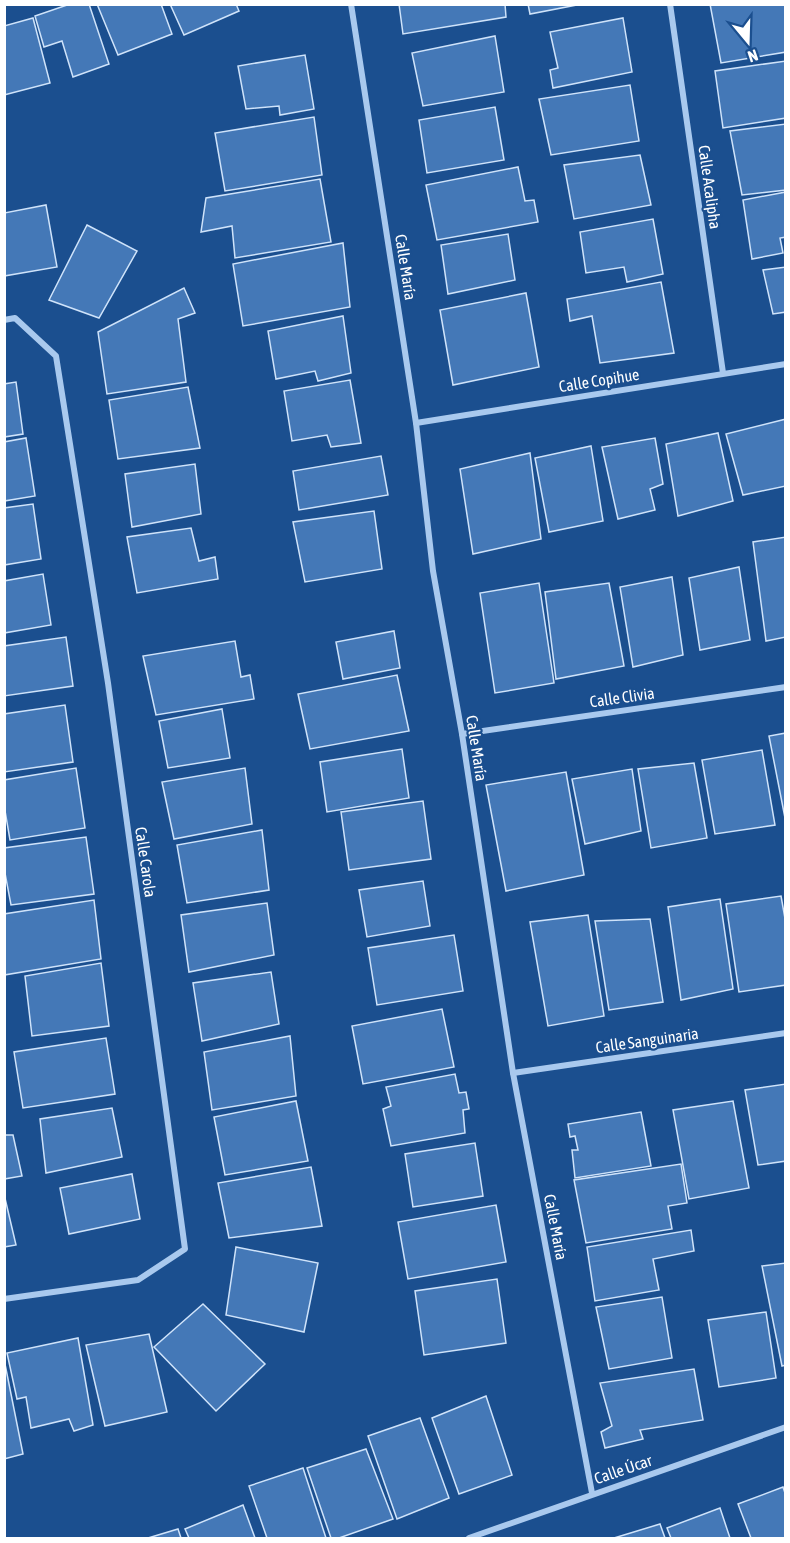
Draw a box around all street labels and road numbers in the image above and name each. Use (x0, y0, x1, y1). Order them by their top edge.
street label: Calle Acalipha (694, 144, 725, 230)
street label: Calle María (392, 233, 420, 301)
street label: Calle Copihue (558, 365, 641, 396)
street label: Calle Clivia (588, 684, 656, 710)
street label: Calle María (463, 714, 491, 782)
street label: Calle Carola (132, 826, 160, 898)
street label: Calle Sanguinaria (594, 1024, 700, 1057)
street label: Calle María (541, 1193, 571, 1261)
street label: Calle Úcar (592, 1451, 655, 1487)

